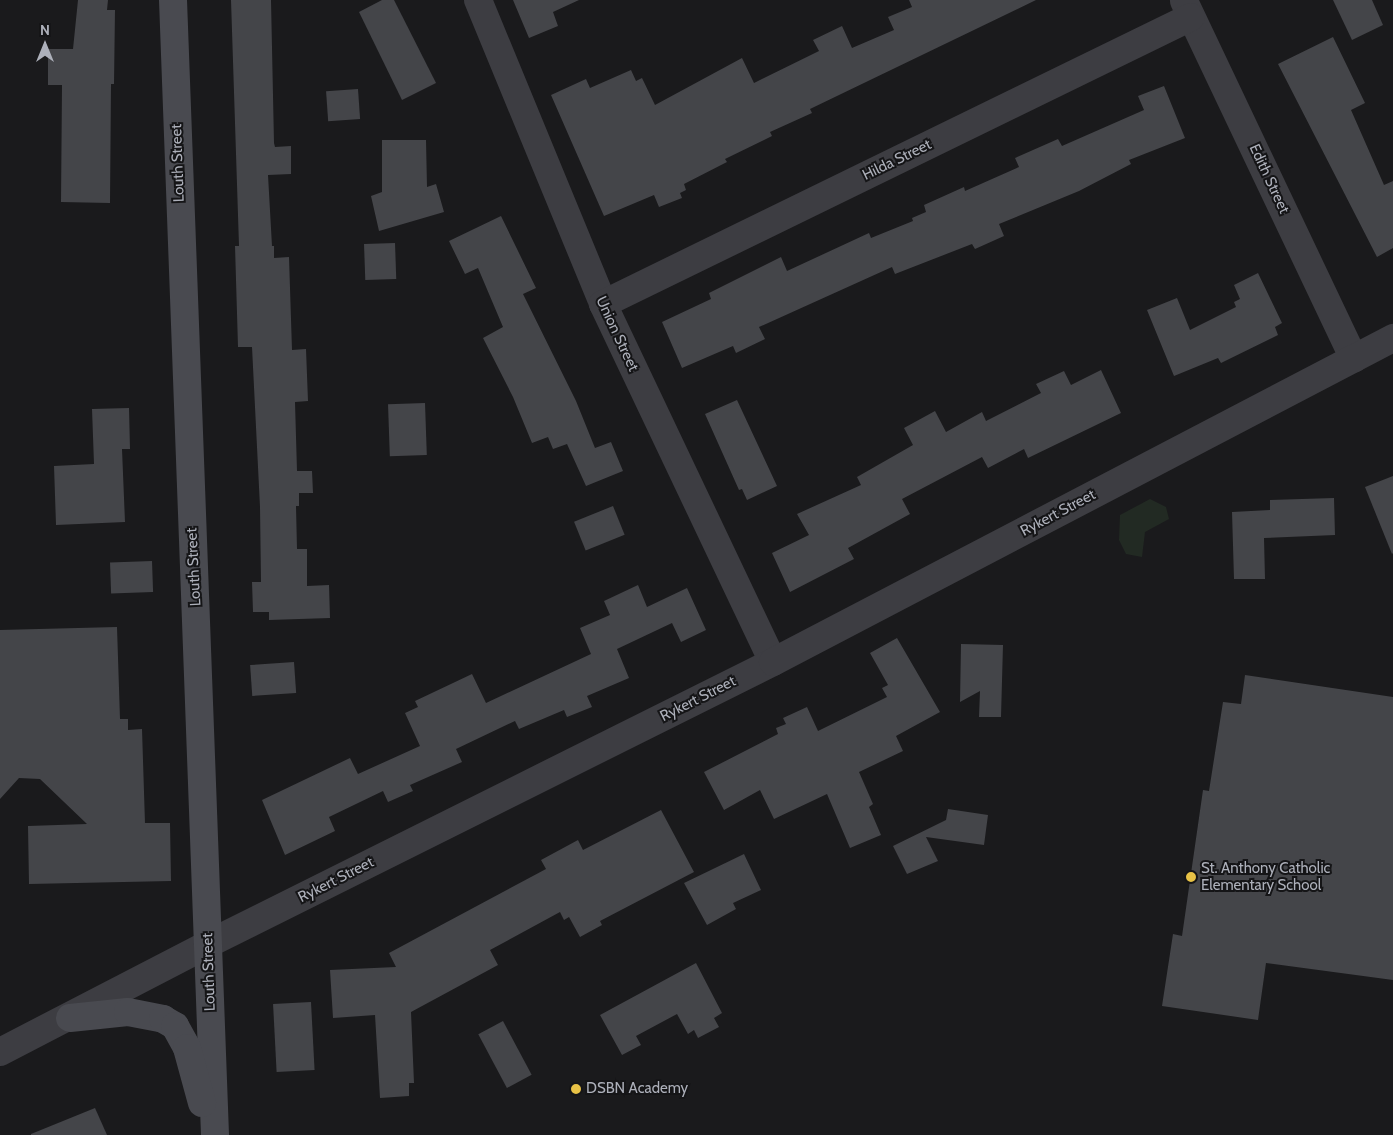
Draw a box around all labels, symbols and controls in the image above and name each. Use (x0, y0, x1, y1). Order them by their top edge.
north arrow (20, 20, 70, 70)
text: N (40, 21, 50, 39)
street label: Louth Street (168, 123, 188, 203)
street label: Hilda Street (860, 136, 934, 184)
street label: Edith Street (1245, 141, 1293, 217)
street label: Union Street (592, 294, 642, 374)
street label: Rykert Street (1017, 486, 1099, 540)
street label: Louth Street (183, 527, 205, 607)
street label: Rykert Street (657, 672, 739, 726)
street label: Rykert Street (295, 853, 377, 907)
place label: St. Anthony Catholic Elementary School (1201, 859, 1330, 894)
marker: St. Anthony Catholic Elementary School (1185, 871, 1197, 883)
street label: Louth Street (199, 932, 219, 1012)
place label: DSBN Academy (586, 1080, 688, 1098)
marker: DSBN Academy (570, 1083, 582, 1095)

